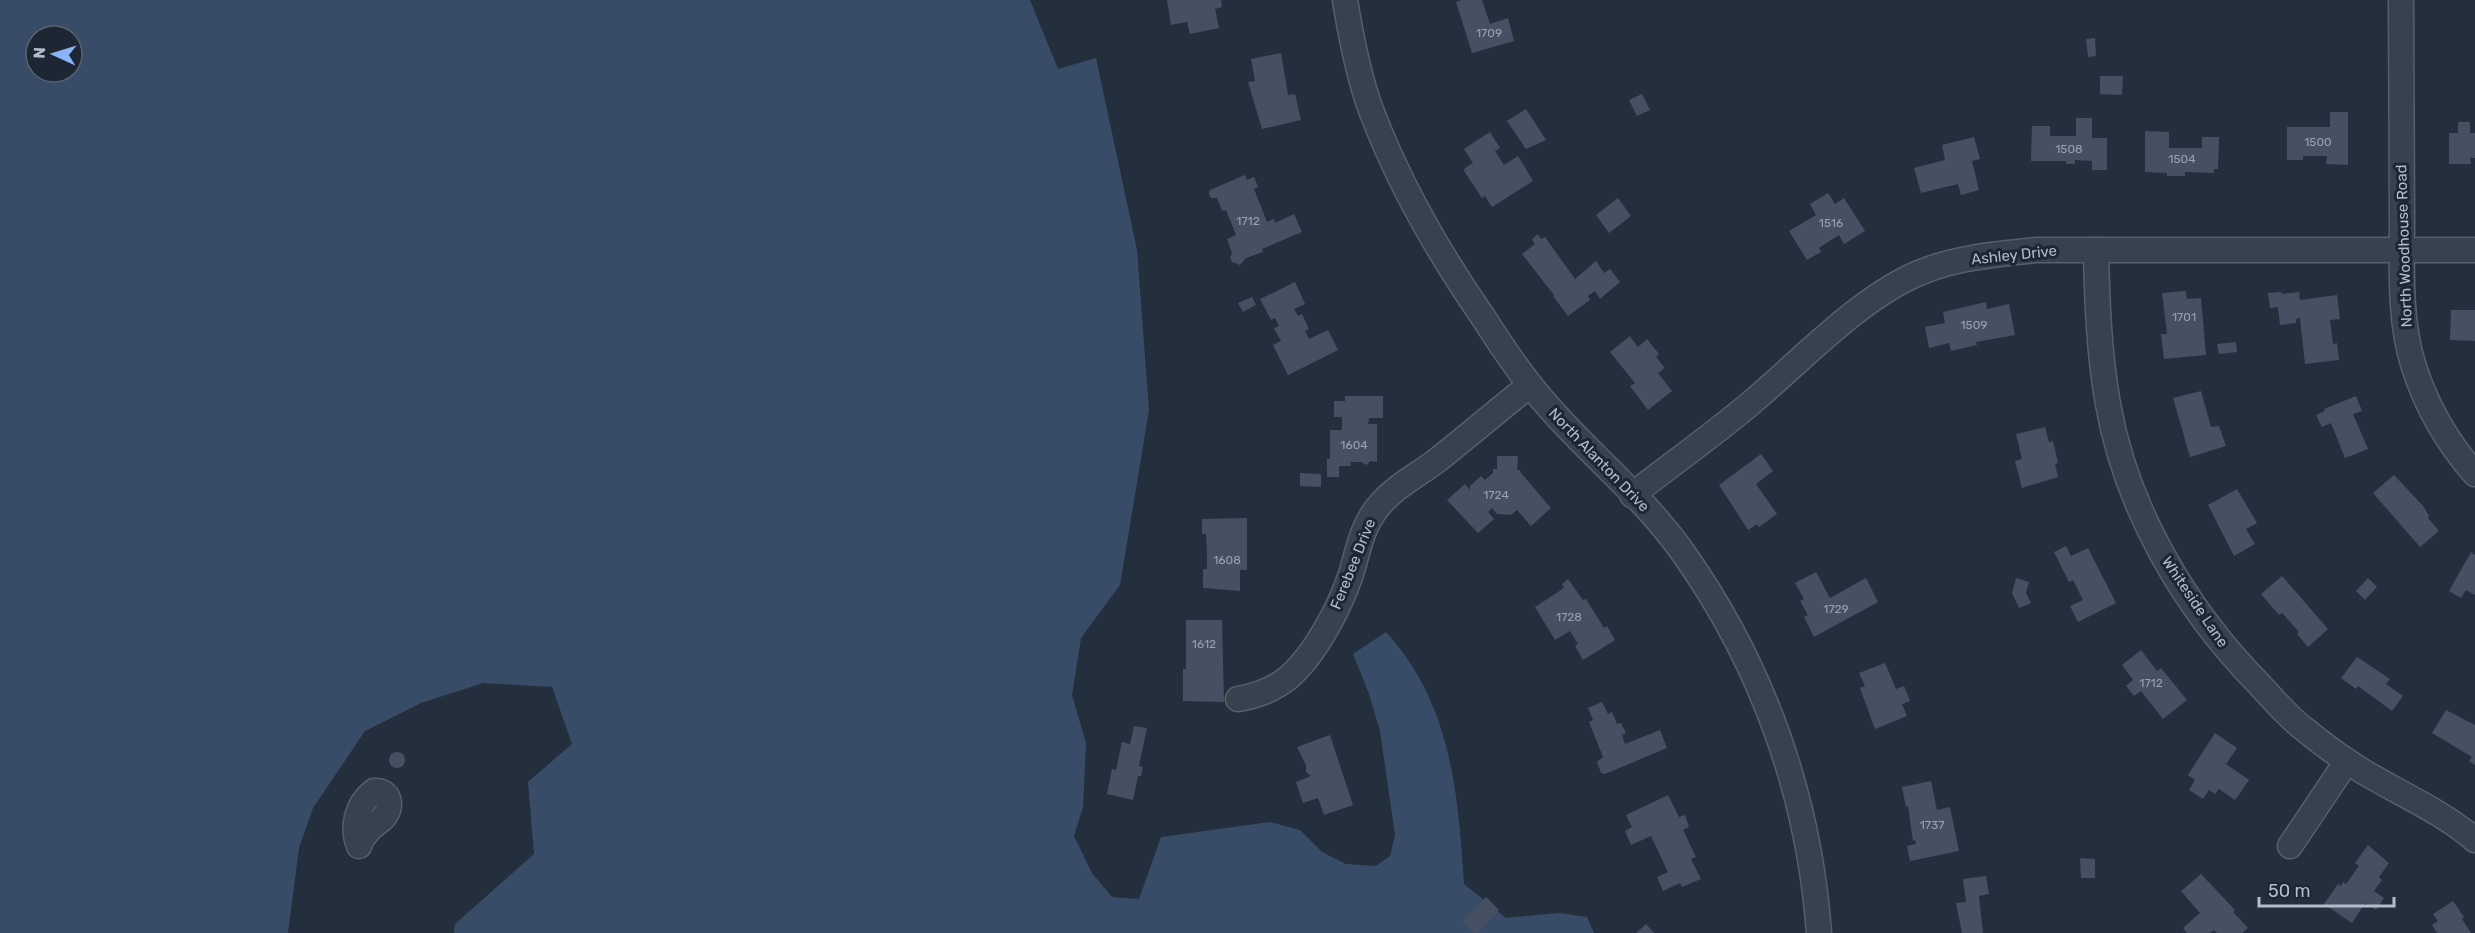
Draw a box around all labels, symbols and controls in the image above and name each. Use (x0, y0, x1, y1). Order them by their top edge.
north arrow (24, 24, 84, 84)
house number: 1709 (1476, 26, 1502, 40)
text: N (30, 47, 49, 59)
house number: 1500 (2304, 135, 2332, 149)
house number: 1508 (2055, 142, 2083, 156)
house number: 1504 (2168, 152, 2196, 166)
street label: North Woodhouse Road (2392, 164, 2416, 328)
house number: 1712 (1236, 214, 1260, 228)
house number: 1516 (1819, 216, 1843, 230)
street label: Ashley Drive (1970, 242, 2058, 268)
house number: 1701 (2172, 310, 2196, 324)
house number: 1509 (1960, 318, 1988, 332)
street label: North Alanton Drive (1545, 404, 1653, 516)
house number: 1604 (1340, 438, 1368, 452)
house number: 1724 (1483, 488, 1509, 502)
street label: Ferebee Drive (1327, 516, 1379, 612)
house number: 1608 (1213, 553, 1241, 567)
street label: Whiteside Lane (2158, 553, 2232, 651)
house number: 1729 (1823, 602, 1849, 616)
house number: 1728 (1556, 610, 1582, 624)
house number: 1612 (1192, 637, 1216, 651)
house number: 1712 (2139, 676, 2163, 690)
house number: 1737 (1920, 818, 1944, 832)
scale bar (2259, 870, 2394, 908)
text: 50 m (2268, 880, 2311, 902)

